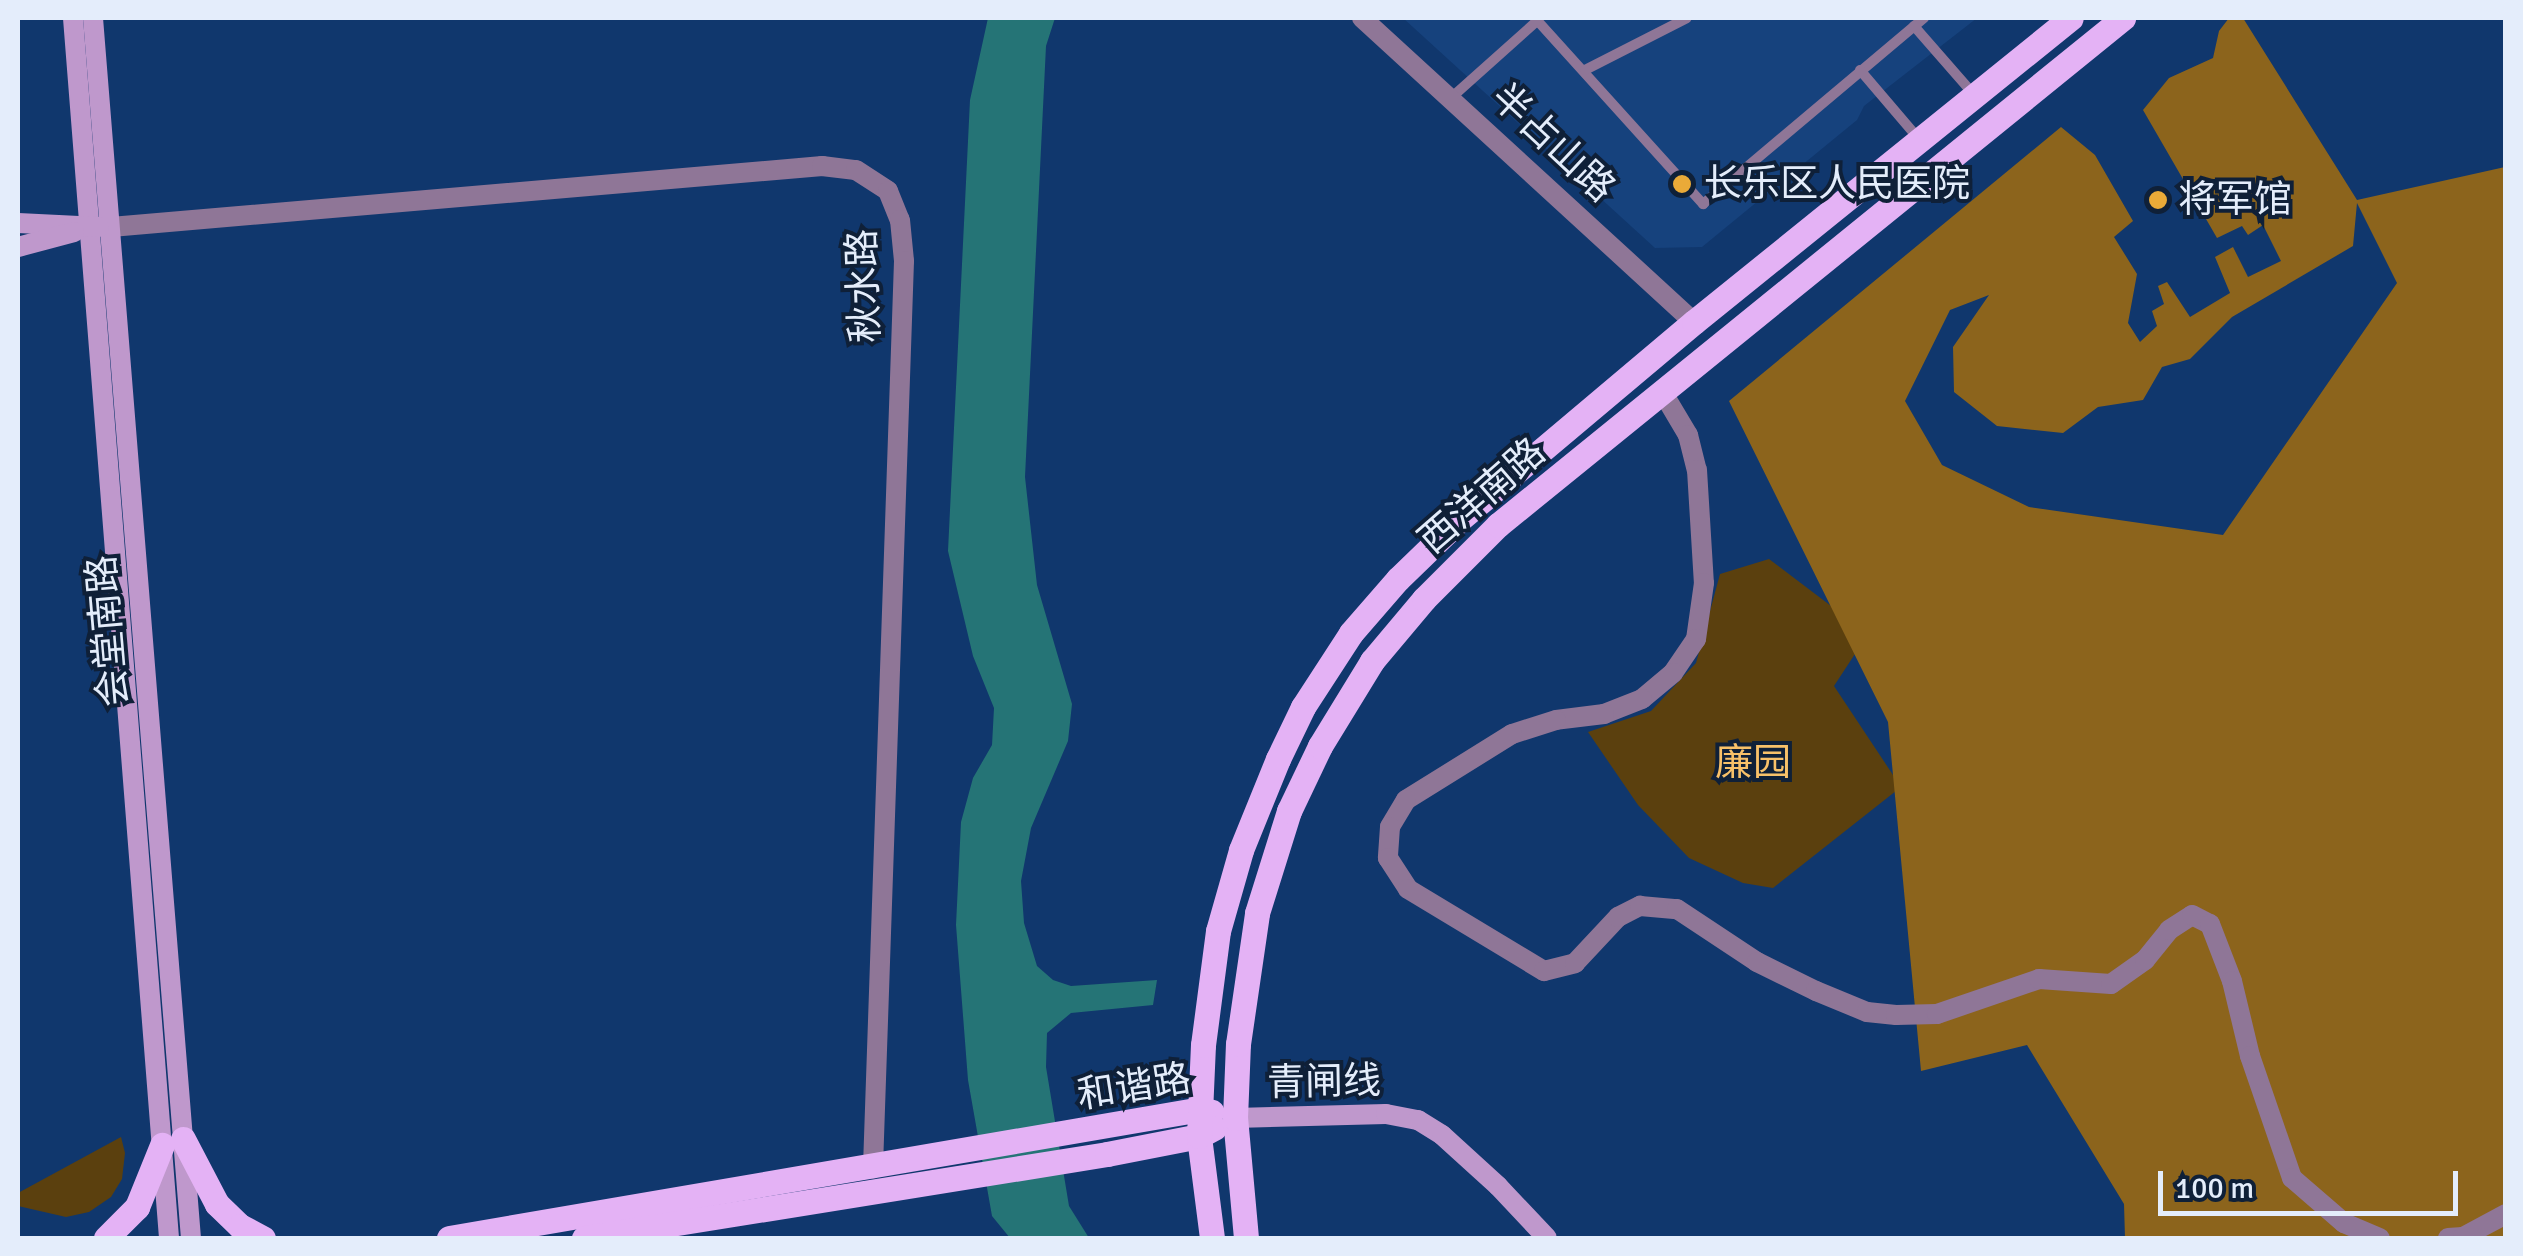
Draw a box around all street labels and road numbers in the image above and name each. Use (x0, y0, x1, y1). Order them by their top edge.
street label: 半占山路 (1482, 74, 1624, 212)
street label: 秋水路 (839, 228, 889, 344)
street label: 西洋南路 (1410, 429, 1554, 563)
street label: 会堂南路 (79, 553, 137, 709)
street label: 和谐路 (1074, 1056, 1194, 1118)
street label: 青闸线 (1267, 1058, 1381, 1106)

